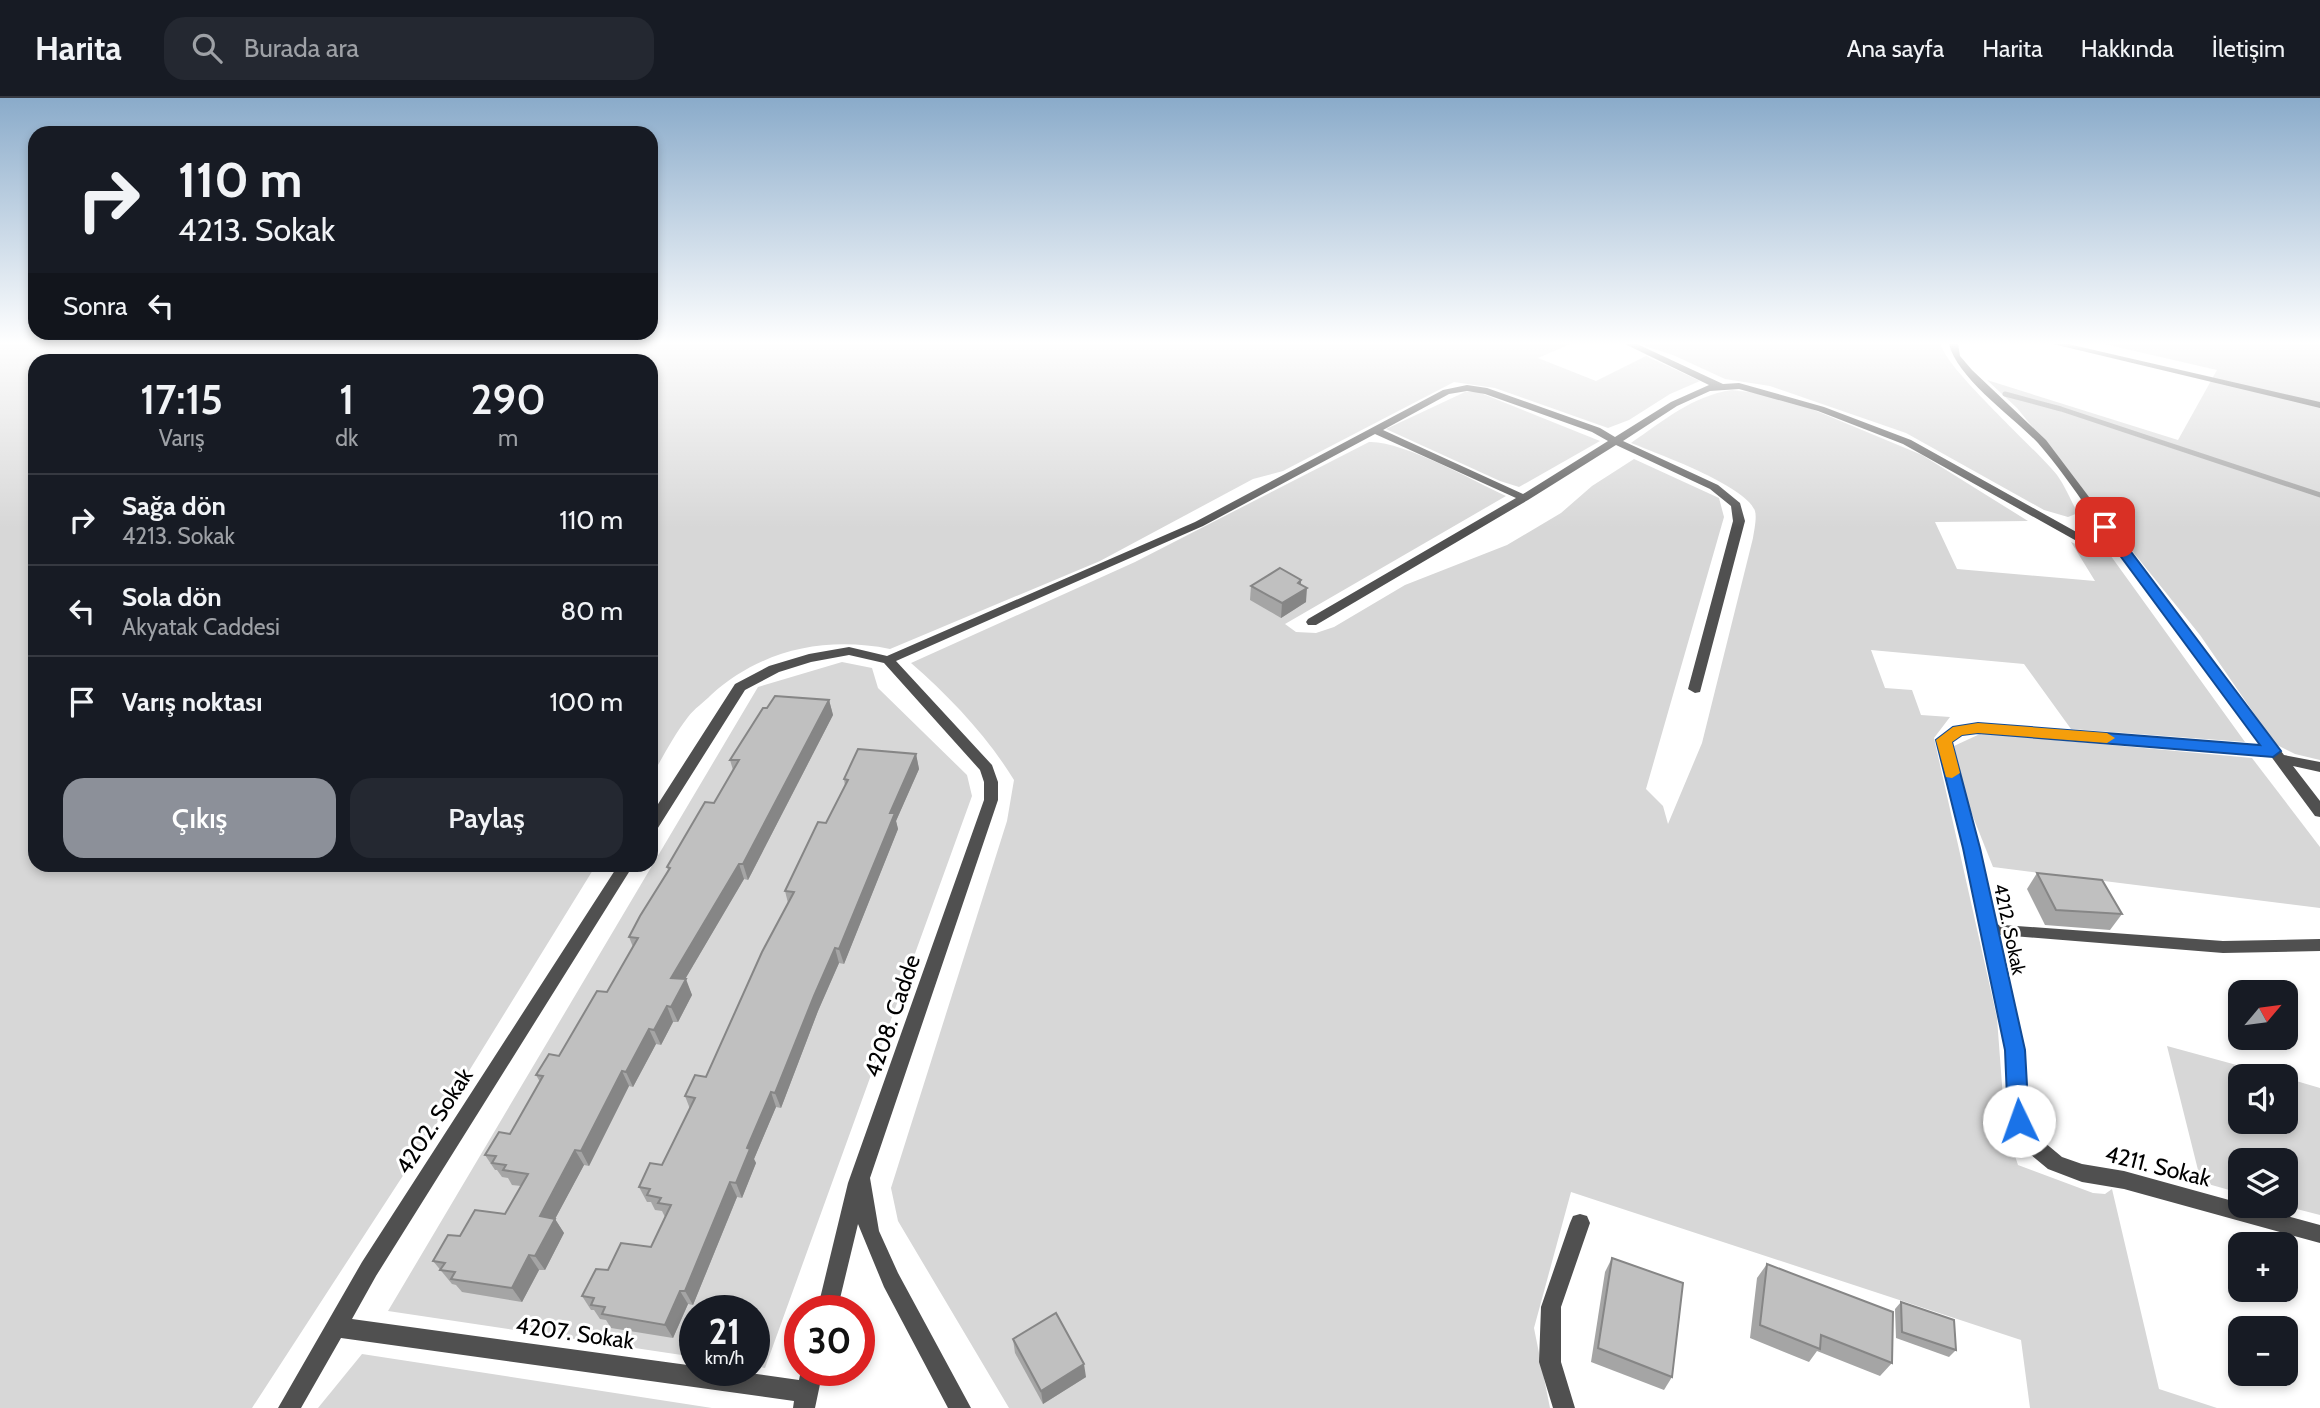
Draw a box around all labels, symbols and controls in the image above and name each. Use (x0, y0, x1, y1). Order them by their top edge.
search box (164, 17, 654, 80)
text: Harita (35, 28, 122, 68)
icon: search (188, 29, 226, 67)
text: Burada ara (244, 32, 359, 64)
text: Ana sayfa (1847, 34, 1944, 63)
text: Harita (1982, 34, 2043, 63)
text: Hakkında (2081, 34, 2174, 63)
text: İletişim (2212, 34, 2285, 63)
text: 110 m (178, 150, 302, 209)
icon: right (63, 154, 154, 245)
text: 4213. Sokak (178, 210, 335, 249)
icon: left (142, 287, 180, 325)
text: Sonra (63, 290, 128, 322)
text: 17:15 (140, 373, 223, 425)
text: 1 (339, 373, 354, 425)
text: 290 (470, 373, 546, 425)
text: Varış (159, 424, 204, 452)
text: dk (335, 424, 358, 452)
text: m (498, 424, 518, 452)
text: Sağa dön (122, 490, 226, 522)
pin (2075, 497, 2135, 557)
icon: right (63, 501, 101, 539)
text: 110 m (559, 504, 623, 536)
icon: arrive (2086, 508, 2124, 546)
text: 4213. Sokak (122, 522, 235, 550)
text: Sola dön (122, 581, 222, 613)
icon: left (63, 592, 101, 630)
text: 80 m (560, 595, 623, 627)
text: Akyatak Caddesi (122, 613, 280, 641)
icon: arrive (63, 683, 101, 721)
text: Varış noktası (122, 686, 263, 718)
text: 100 m (550, 686, 623, 718)
button: Çıkış (63, 778, 336, 858)
button: Paylaş (350, 778, 623, 858)
street label: 4212. Sokak (1989, 881, 2031, 977)
street label: 4208. Cadde (858, 951, 926, 1081)
north arrow (2228, 980, 2298, 1050)
map controls (2228, 980, 2298, 1386)
street label: 4202. Sokak (389, 1062, 479, 1179)
button: sound (2228, 1064, 2298, 1134)
position arrow (1982, 1084, 2056, 1158)
street label: 4211. Sokak (2102, 1139, 2214, 1193)
button: layers (2228, 1148, 2298, 1218)
button: + (2228, 1232, 2298, 1302)
speed limit sign: 30 (784, 1295, 875, 1386)
text: 21 (709, 1310, 740, 1353)
street label: 4207. Sokak (514, 1311, 637, 1355)
button: − (2228, 1316, 2298, 1386)
text: km/h (705, 1347, 744, 1369)

